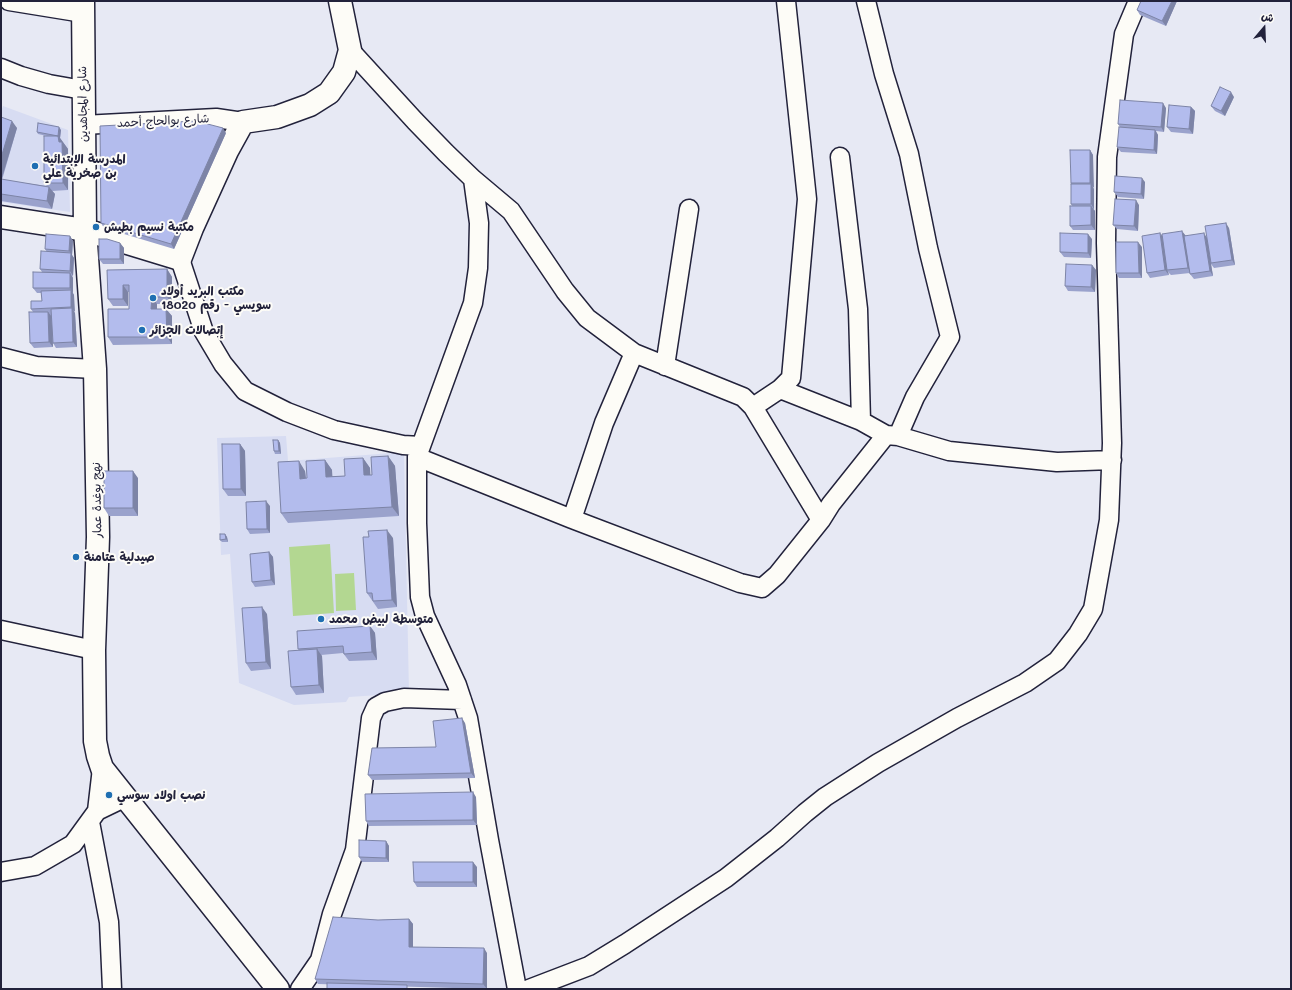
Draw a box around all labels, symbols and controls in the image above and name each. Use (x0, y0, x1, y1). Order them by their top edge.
text: ش (1260, 7, 1276, 25)
north arrow (1244, 8, 1284, 48)
street label: شارع المجاهدين (75, 66, 91, 142)
street label: شارع بوالحاج أحمد (116, 111, 210, 131)
place label: المدرسة الإبتدائية بن صخرية علي (43, 152, 126, 180)
marker: المدرسة الإبتدائية بن صخرية علي (30, 161, 40, 171)
place label: مكتبة نسيم بطيش (104, 220, 194, 234)
marker: مكتبة نسيم بطيش (91, 222, 101, 232)
place label: مكتب البريد أولاد سويسي - رقم 18020 (161, 284, 271, 312)
marker: مكتب البريد أولاد سويسي - رقم 18020 (148, 293, 158, 303)
place label: إتصالات الجزائر (150, 323, 223, 337)
marker: إتصالات الجزائر (137, 325, 147, 335)
street label: نهج بوغدة عمار (89, 462, 105, 538)
place label: صيدلية عتامنة (84, 550, 155, 564)
marker: صيدلية عتامنة (71, 552, 81, 562)
place label: متوسطة لبيض محمد (329, 612, 434, 626)
marker: متوسطة لبيض محمد (316, 614, 326, 624)
place label: نصب اولاد سوسي (117, 788, 206, 802)
marker: نصب اولاد سوسي (104, 790, 114, 800)

